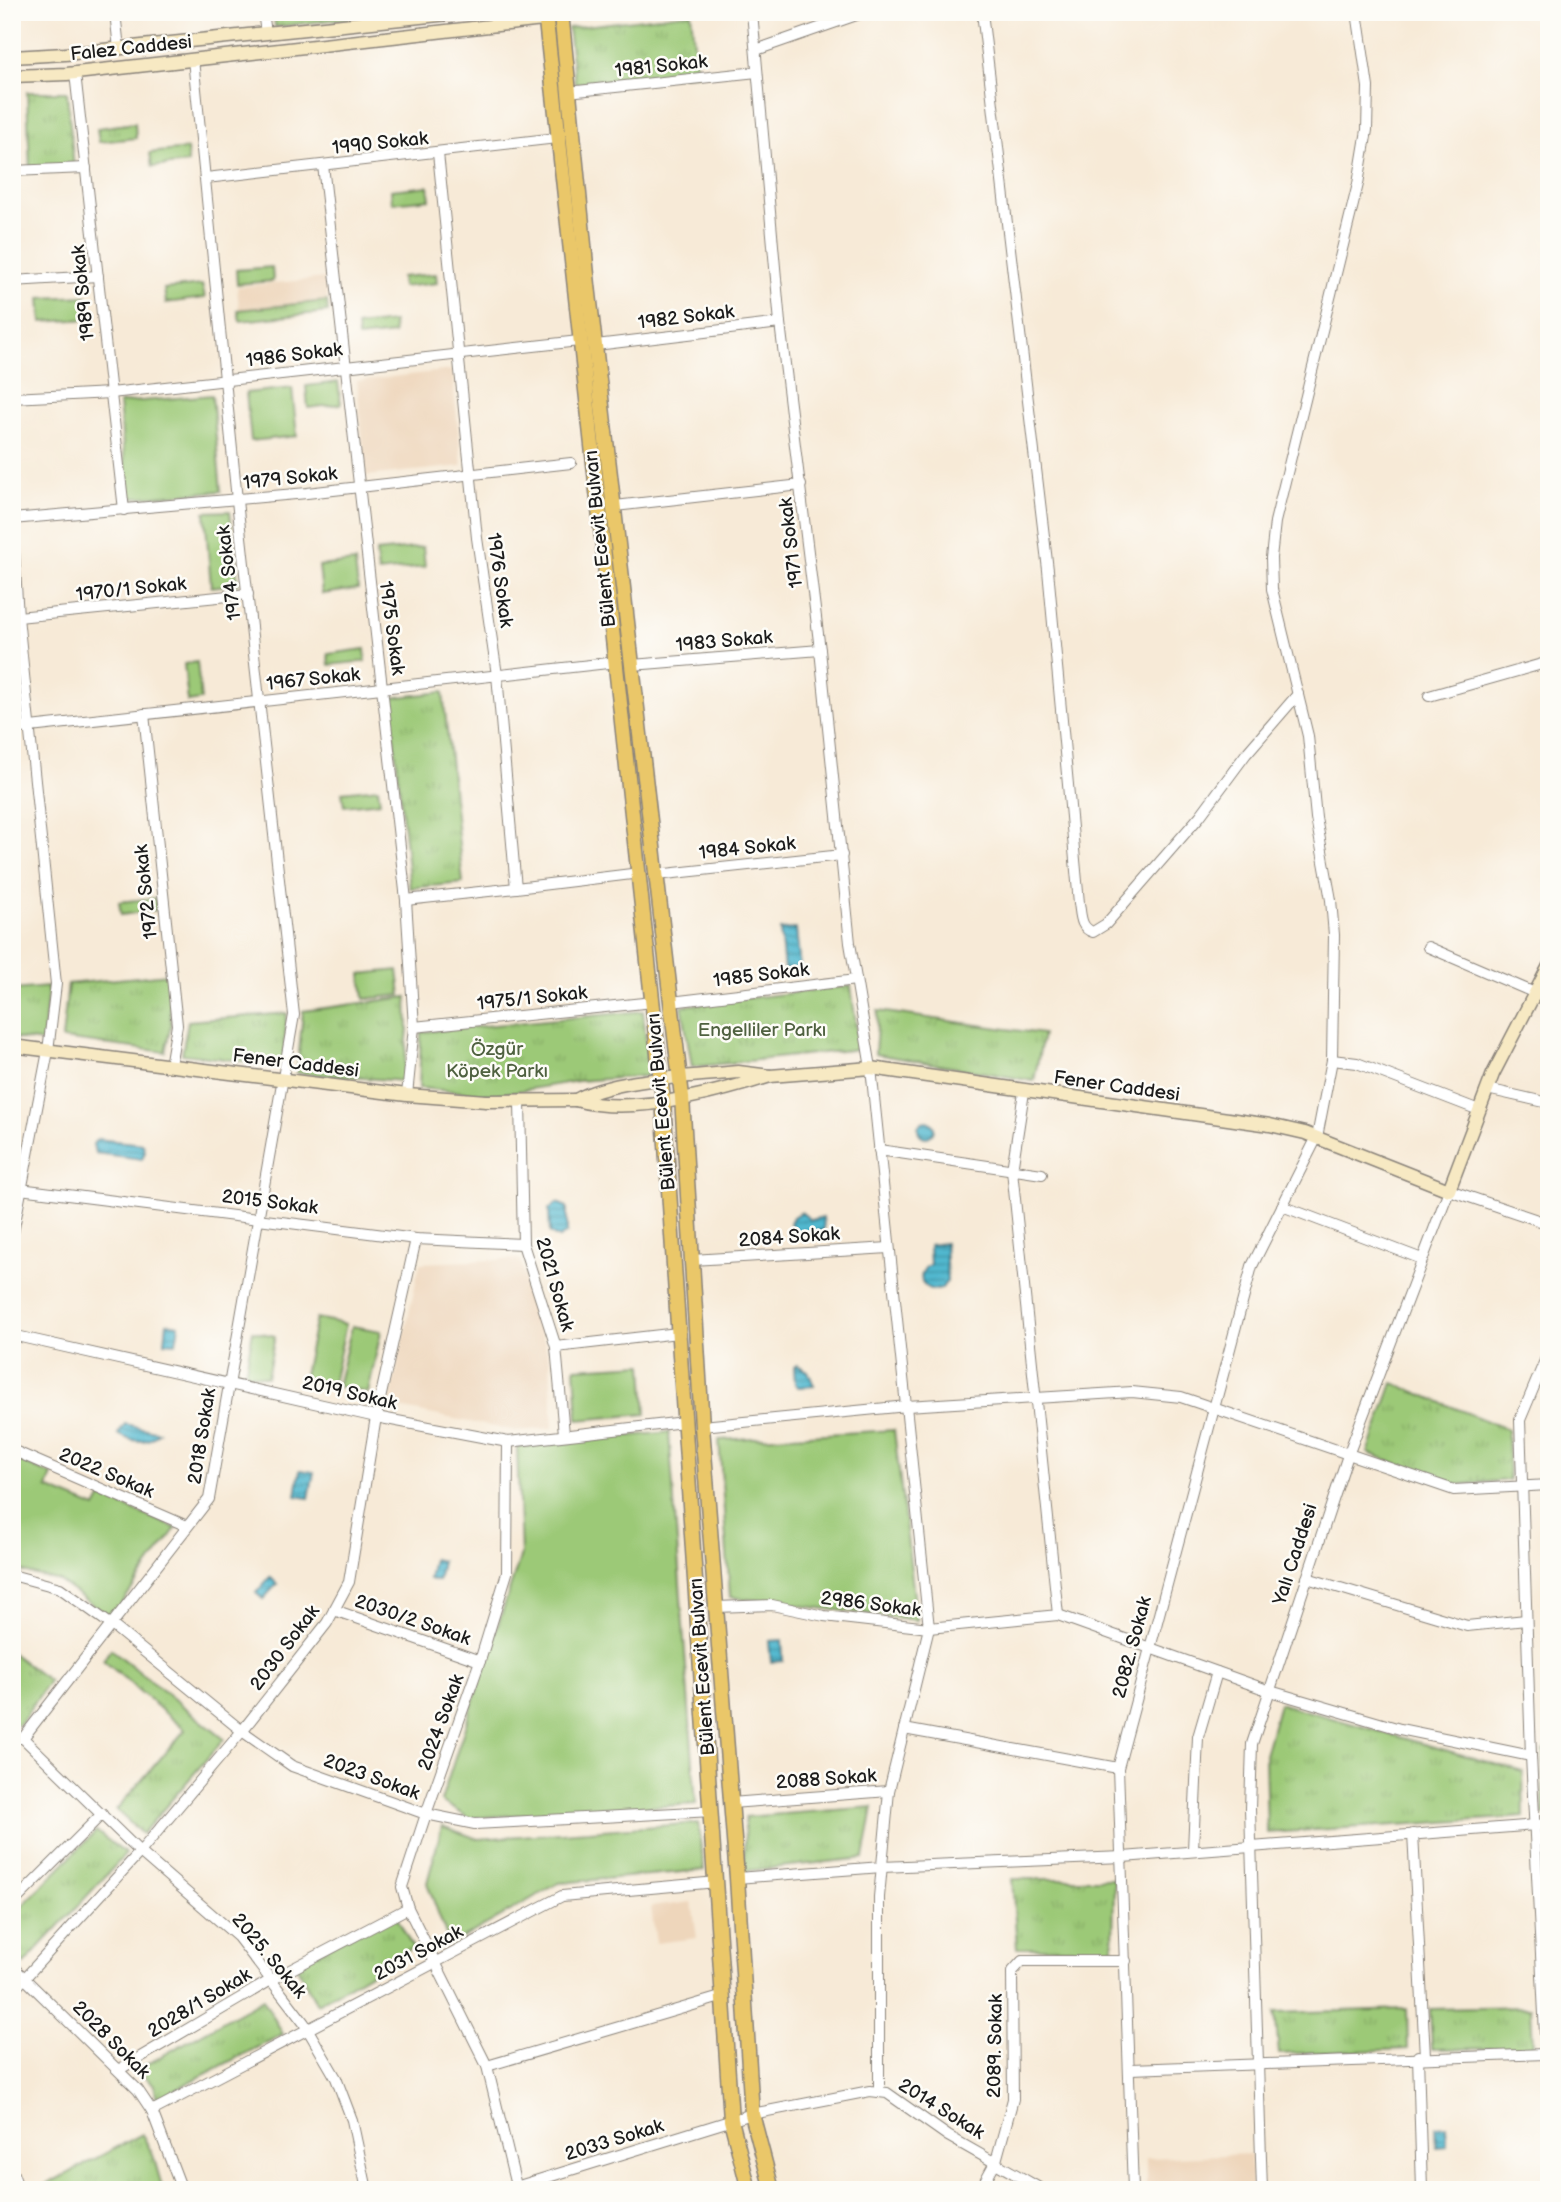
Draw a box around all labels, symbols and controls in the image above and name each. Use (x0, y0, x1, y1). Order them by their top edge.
street label: Falez Caddesi (69, 31, 193, 66)
street label: 1981 Sokak (614, 50, 709, 83)
street label: 1990 Sokak (331, 127, 430, 160)
street label: 1989 Sokak (67, 243, 100, 342)
street label: 1982 Sokak (637, 300, 736, 335)
street label: 1986 Sokak (245, 338, 344, 373)
street label: Bülent Ecevit Bulvarı (580, 449, 621, 629)
street label: 1979 Sokak (242, 462, 339, 495)
street label: 1971 Sokak (774, 496, 808, 589)
street label: 1974 Sokak (212, 523, 247, 622)
street label: 1976 Sokak (481, 531, 518, 630)
street label: 1970/1 Sokak (75, 572, 188, 607)
street label: 1975 Sokak (374, 580, 410, 677)
street label: 1983 Sokak (675, 626, 774, 657)
street label: 1967 Sokak (265, 663, 362, 696)
street label: 1984 Sokak (698, 832, 797, 865)
street label: 1972 Sokak (130, 843, 163, 940)
street label: 1985 Sokak (712, 958, 811, 993)
street label: 1975/1 Sokak (476, 981, 589, 1016)
street label: Bülent Ecevit Bulvarı (642, 1012, 681, 1192)
park label: Engelliler Parkı (698, 1019, 826, 1042)
park label: Özgür Köpek Parkı (446, 1038, 548, 1083)
street label: Fener Caddesi (231, 1044, 360, 1083)
street label: Fener Caddesi (1052, 1066, 1181, 1107)
street label: 2015 Sokak (220, 1185, 320, 1220)
street label: 2084 Sokak (738, 1222, 841, 1252)
street label: 2021 Sokak (530, 1235, 579, 1335)
street label: 2019 Sokak (300, 1371, 400, 1416)
street label: 2018 Sokak (184, 1386, 222, 1486)
street label: 2022 Sokak (55, 1443, 158, 1504)
street label: Yalı Caddesi (1268, 1501, 1323, 1609)
street label: Bülent Ecevit Bulvarı (685, 1577, 720, 1756)
street label: 2986 Sokak (819, 1587, 923, 1622)
street label: 2030/2 Sokak (351, 1590, 474, 1651)
street label: 2082. Sokak (1108, 1593, 1157, 1701)
street label: 2030 Sokak (246, 1600, 325, 1695)
street label: 2024 Sokak (413, 1670, 470, 1774)
street label: 2023 Sokak (320, 1749, 424, 1806)
street label: 2088 Sokak (775, 1764, 878, 1794)
street label: 2025. Sokak (227, 1909, 312, 2004)
street label: 2031 Sokak (370, 1920, 468, 1986)
street label: 2028/1 Sokak (144, 1963, 256, 2043)
street label: 2089. Sokak (983, 1993, 1008, 2098)
street label: 2028 Sokak (67, 1996, 155, 2084)
street label: 2014 Sokak (894, 2074, 989, 2145)
street label: 2033 Sokak (562, 2114, 667, 2166)

